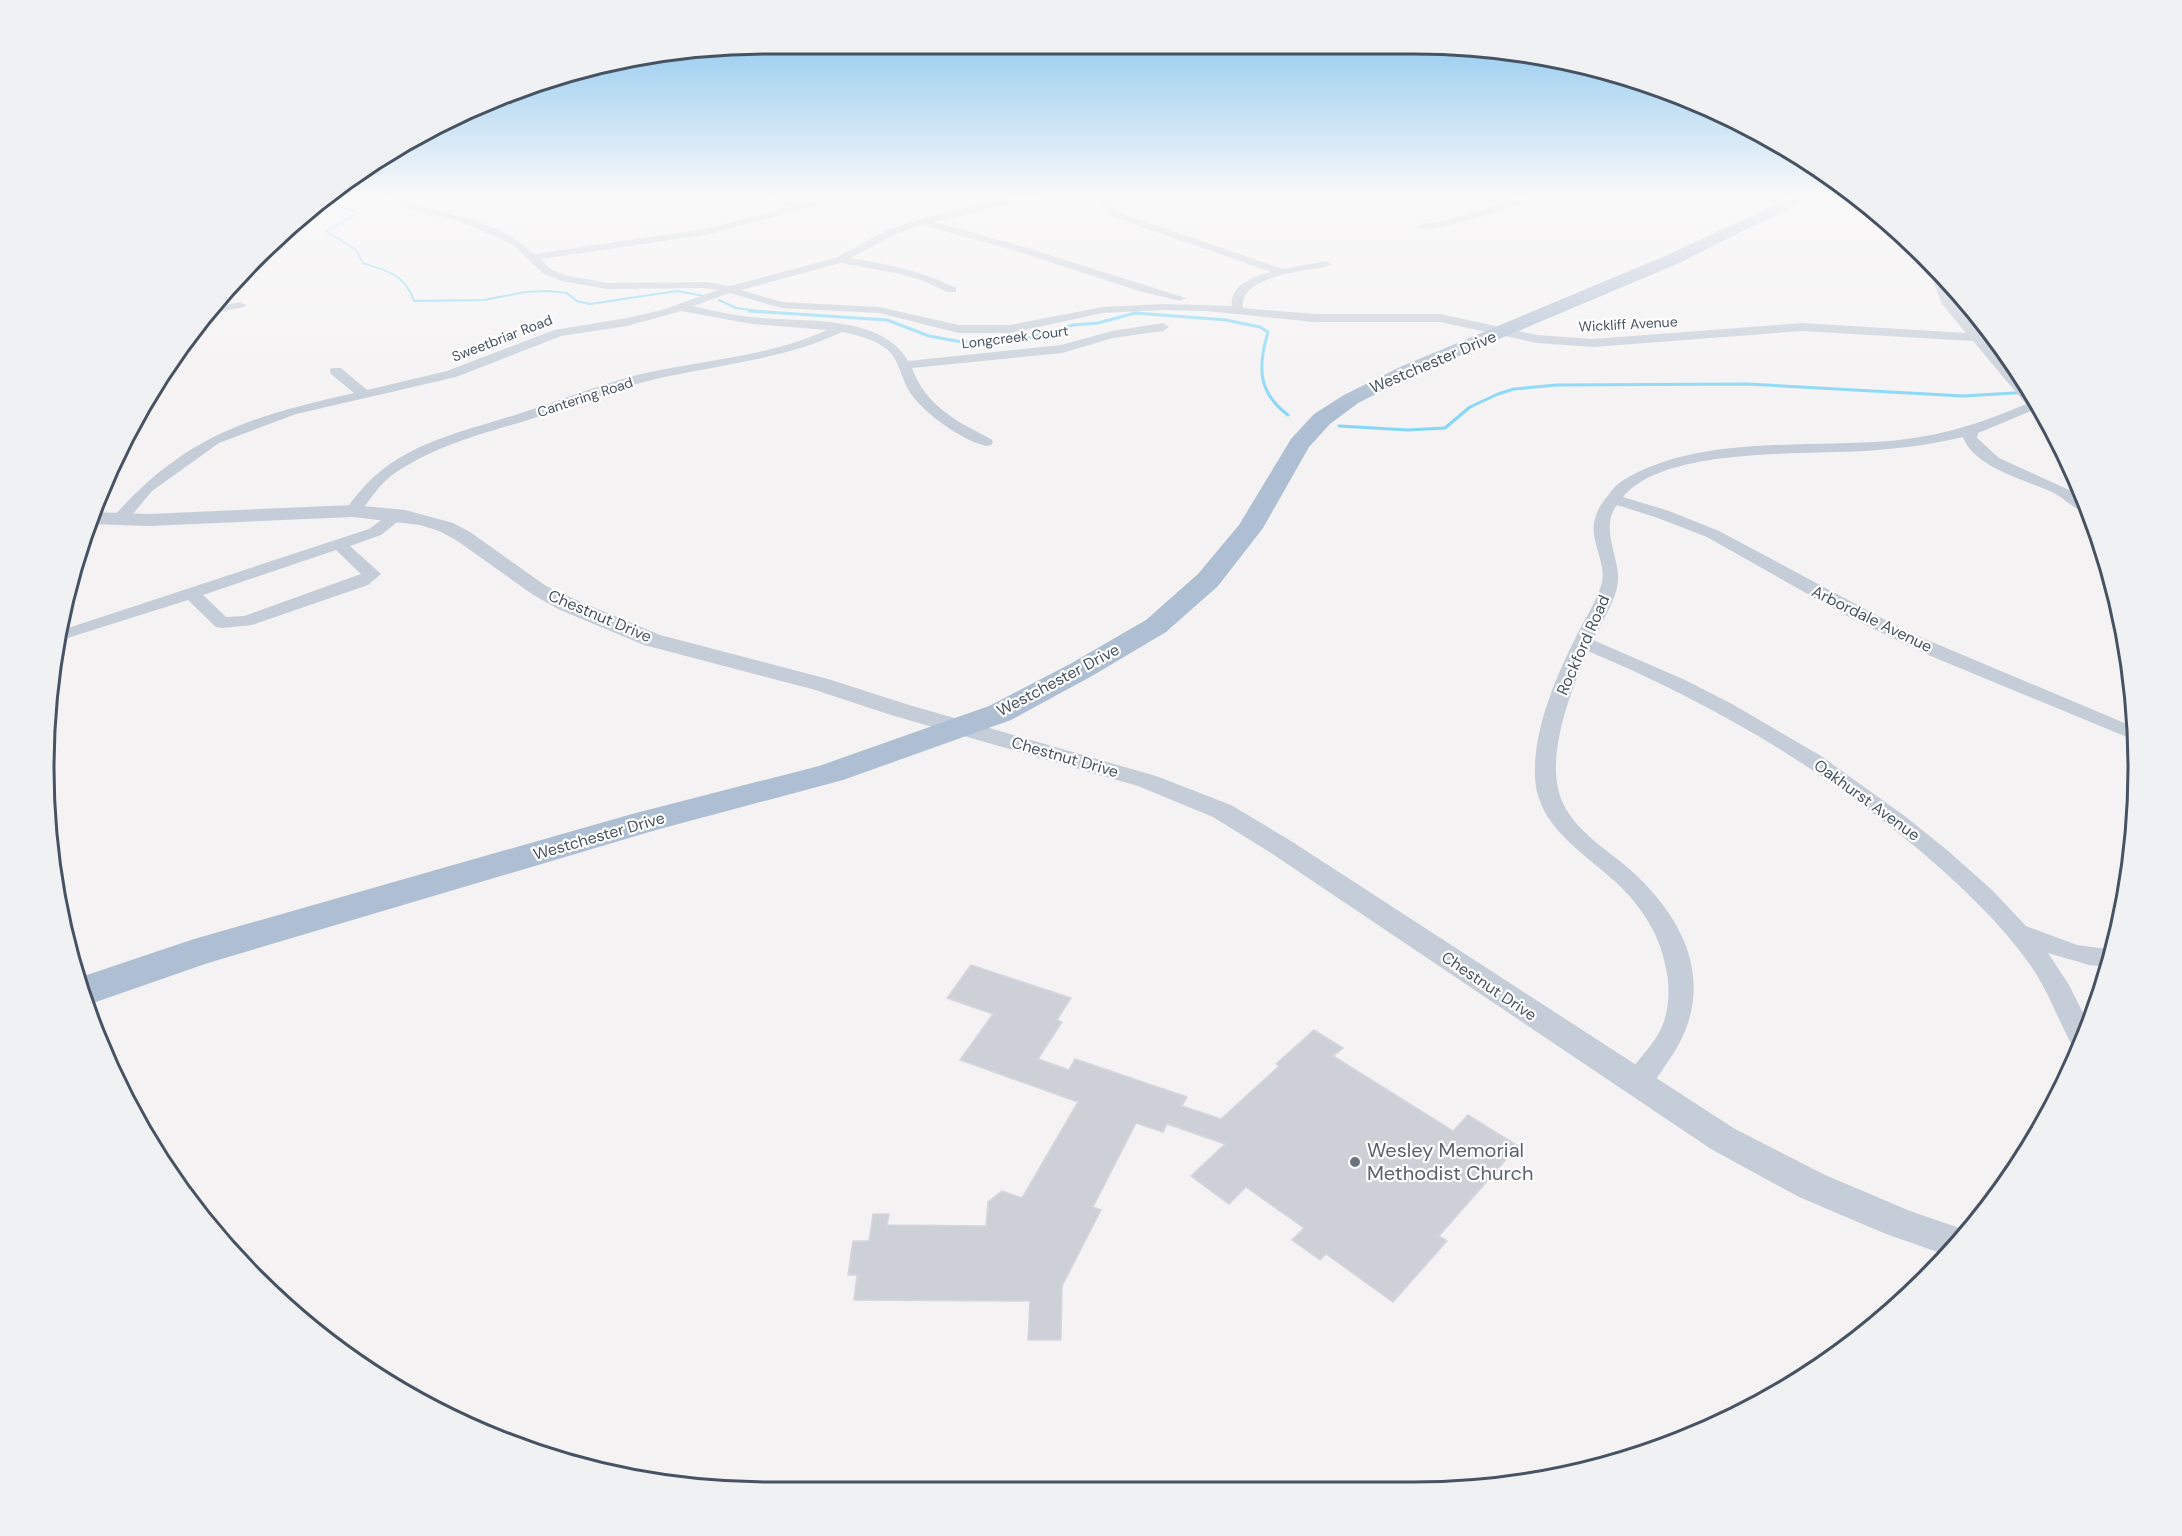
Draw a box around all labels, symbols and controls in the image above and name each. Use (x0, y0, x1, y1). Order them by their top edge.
street label: Sweetbriar Road (449, 311, 555, 365)
street label: Wickliff Avenue (1578, 312, 1678, 336)
street label: Longcreek Court (961, 322, 1069, 352)
street label: Westchester Drive (1366, 326, 1500, 398)
street label: Cantering Road (535, 373, 635, 421)
street label: Arbordale Avenue (1808, 581, 1936, 657)
street label: Chestnut Drive (545, 585, 655, 647)
street label: Rockford Road (1552, 592, 1614, 698)
street label: Westchester Drive (993, 639, 1123, 721)
street label: Chestnut Drive (1009, 732, 1121, 782)
street label: Oakhurst Avenue (1810, 754, 1924, 846)
street label: Westchester Drive (531, 807, 667, 865)
street label: Chestnut Drive (1437, 946, 1541, 1026)
place label: Wesley Memorial Methodist Church (1367, 1137, 1533, 1186)
marker: Wesley Memorial Methodist Church (1348, 1155, 1362, 1169)

